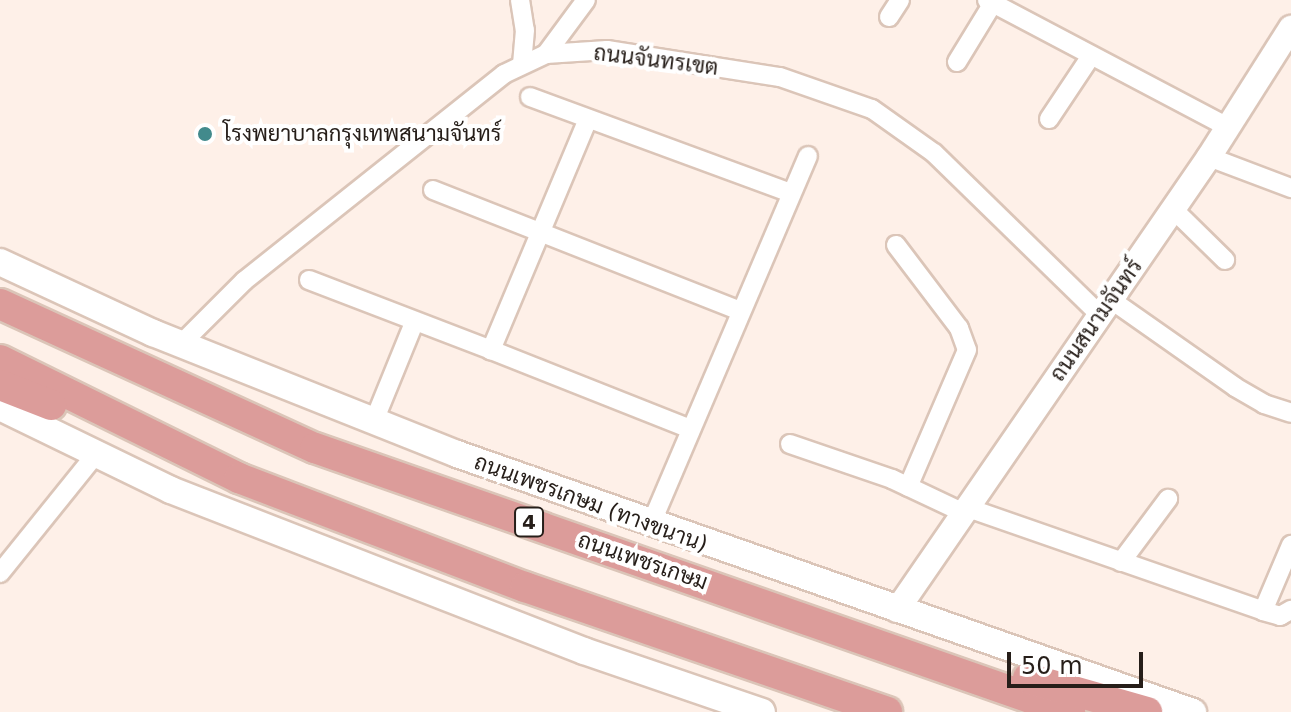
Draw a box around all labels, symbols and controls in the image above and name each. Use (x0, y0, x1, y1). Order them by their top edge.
street label: ถนนจันทรเขต (592, 39, 720, 81)
place label: โรงพยาบาลกรุงเทพสนามจันทร์ (223, 121, 501, 147)
marker: โรงพยาบาลกรุงเทพสนามจันทร์ (194, 123, 216, 145)
street label: ถนนสนามจันทร์ (1044, 254, 1148, 386)
street label: ถนนเพชรเกษม (ทางขนาน) (471, 448, 711, 558)
road number: 4 (513, 506, 545, 538)
street label: ถนนเพชรเกษม (575, 526, 711, 596)
scale bar (1011, 636, 1147, 686)
text: 50 m (1021, 652, 1083, 680)

